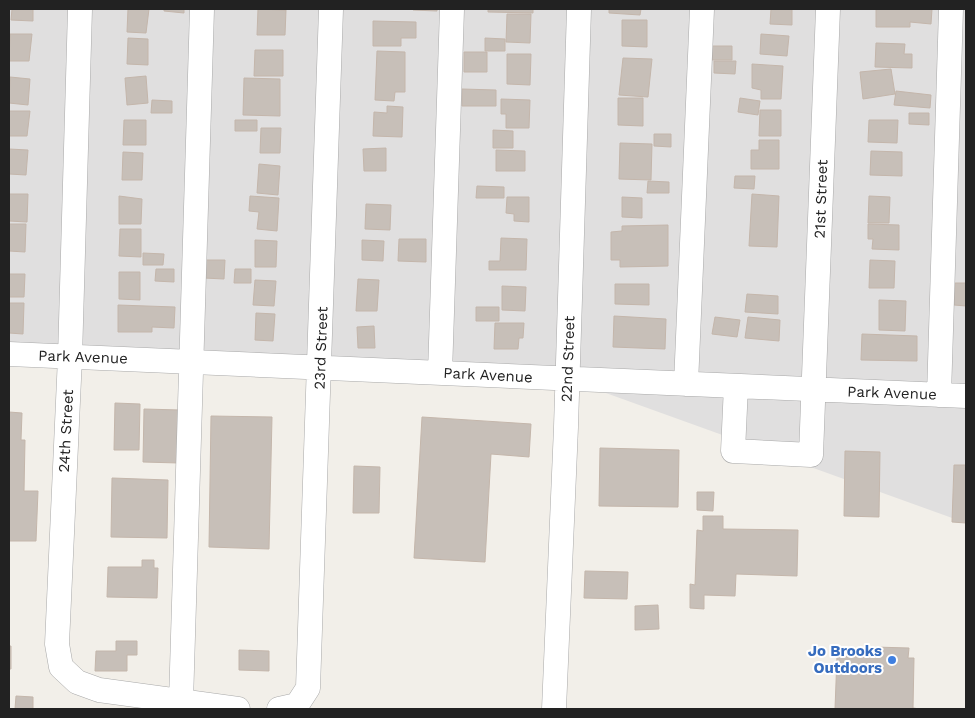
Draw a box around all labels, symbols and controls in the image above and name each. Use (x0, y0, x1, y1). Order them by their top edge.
street label: 21st Street (811, 158, 831, 239)
street label: 23rd Street (311, 305, 331, 390)
street label: 22nd Street (557, 315, 579, 403)
street label: Park Avenue (38, 346, 128, 368)
street label: Park Avenue (443, 364, 533, 386)
street label: Park Avenue (847, 382, 937, 404)
street label: 24th Street (55, 388, 77, 473)
place label: Jo Brooks Outdoors (808, 642, 882, 677)
marker: Jo Brooks Outdoors (886, 654, 898, 666)

